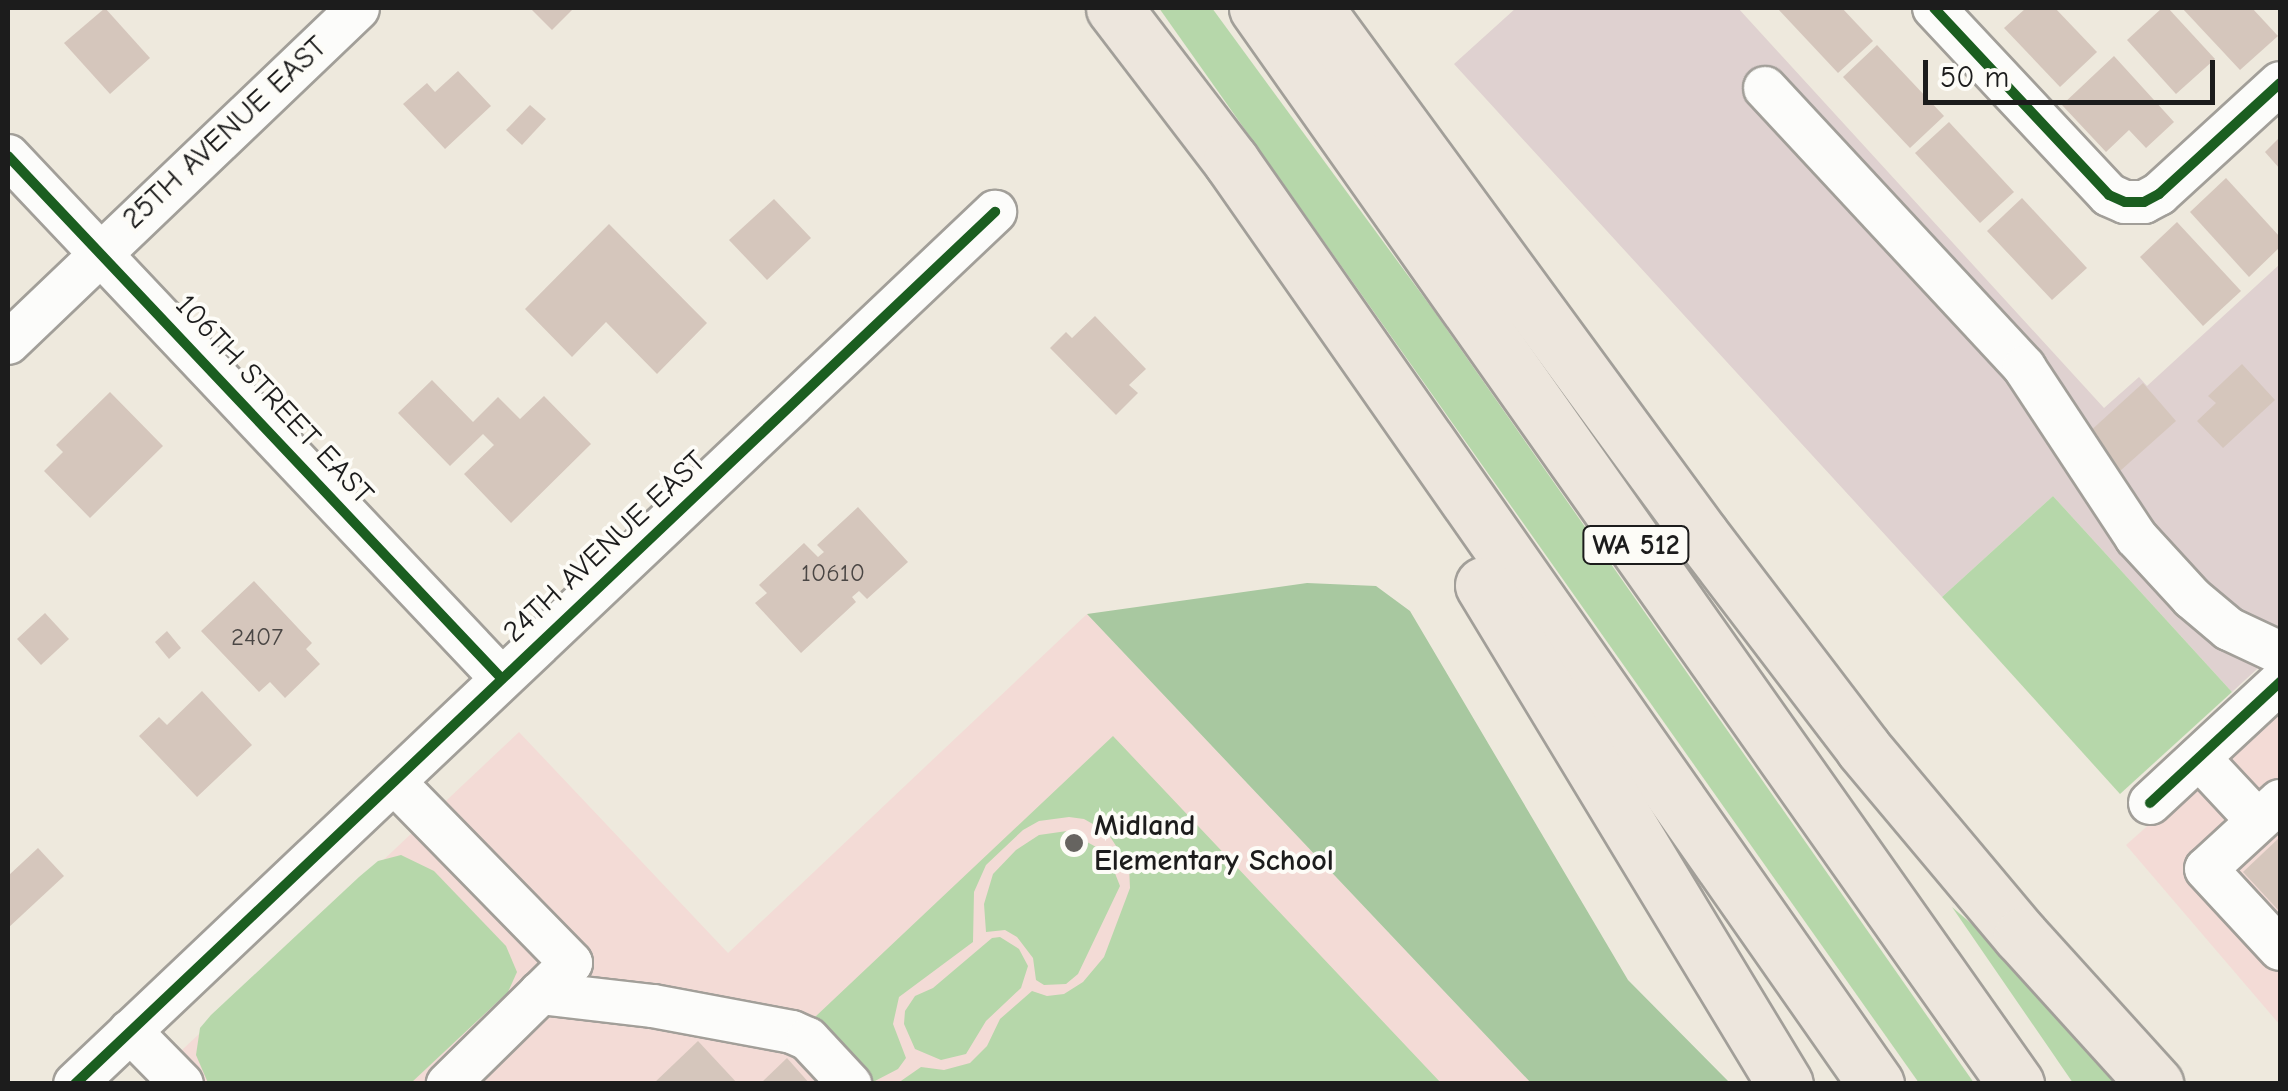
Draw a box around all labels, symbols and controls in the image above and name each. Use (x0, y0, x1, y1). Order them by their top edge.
street label: 25TH AVENUE EAST (115, 29, 335, 237)
scale bar (1928, 40, 2220, 102)
text: 50 m (1940, 60, 2009, 95)
street label: 106TH STREET EAST (168, 288, 380, 512)
street label: 24TH AVENUE EAST (496, 444, 714, 650)
road number: WA 512 (1581, 522, 1691, 568)
house number: 10610 (801, 558, 865, 588)
house number: 2407 (231, 622, 283, 652)
place label: Midland Elementary School (1094, 808, 1334, 878)
marker: Midland Elementary School (1063, 832, 1085, 854)

